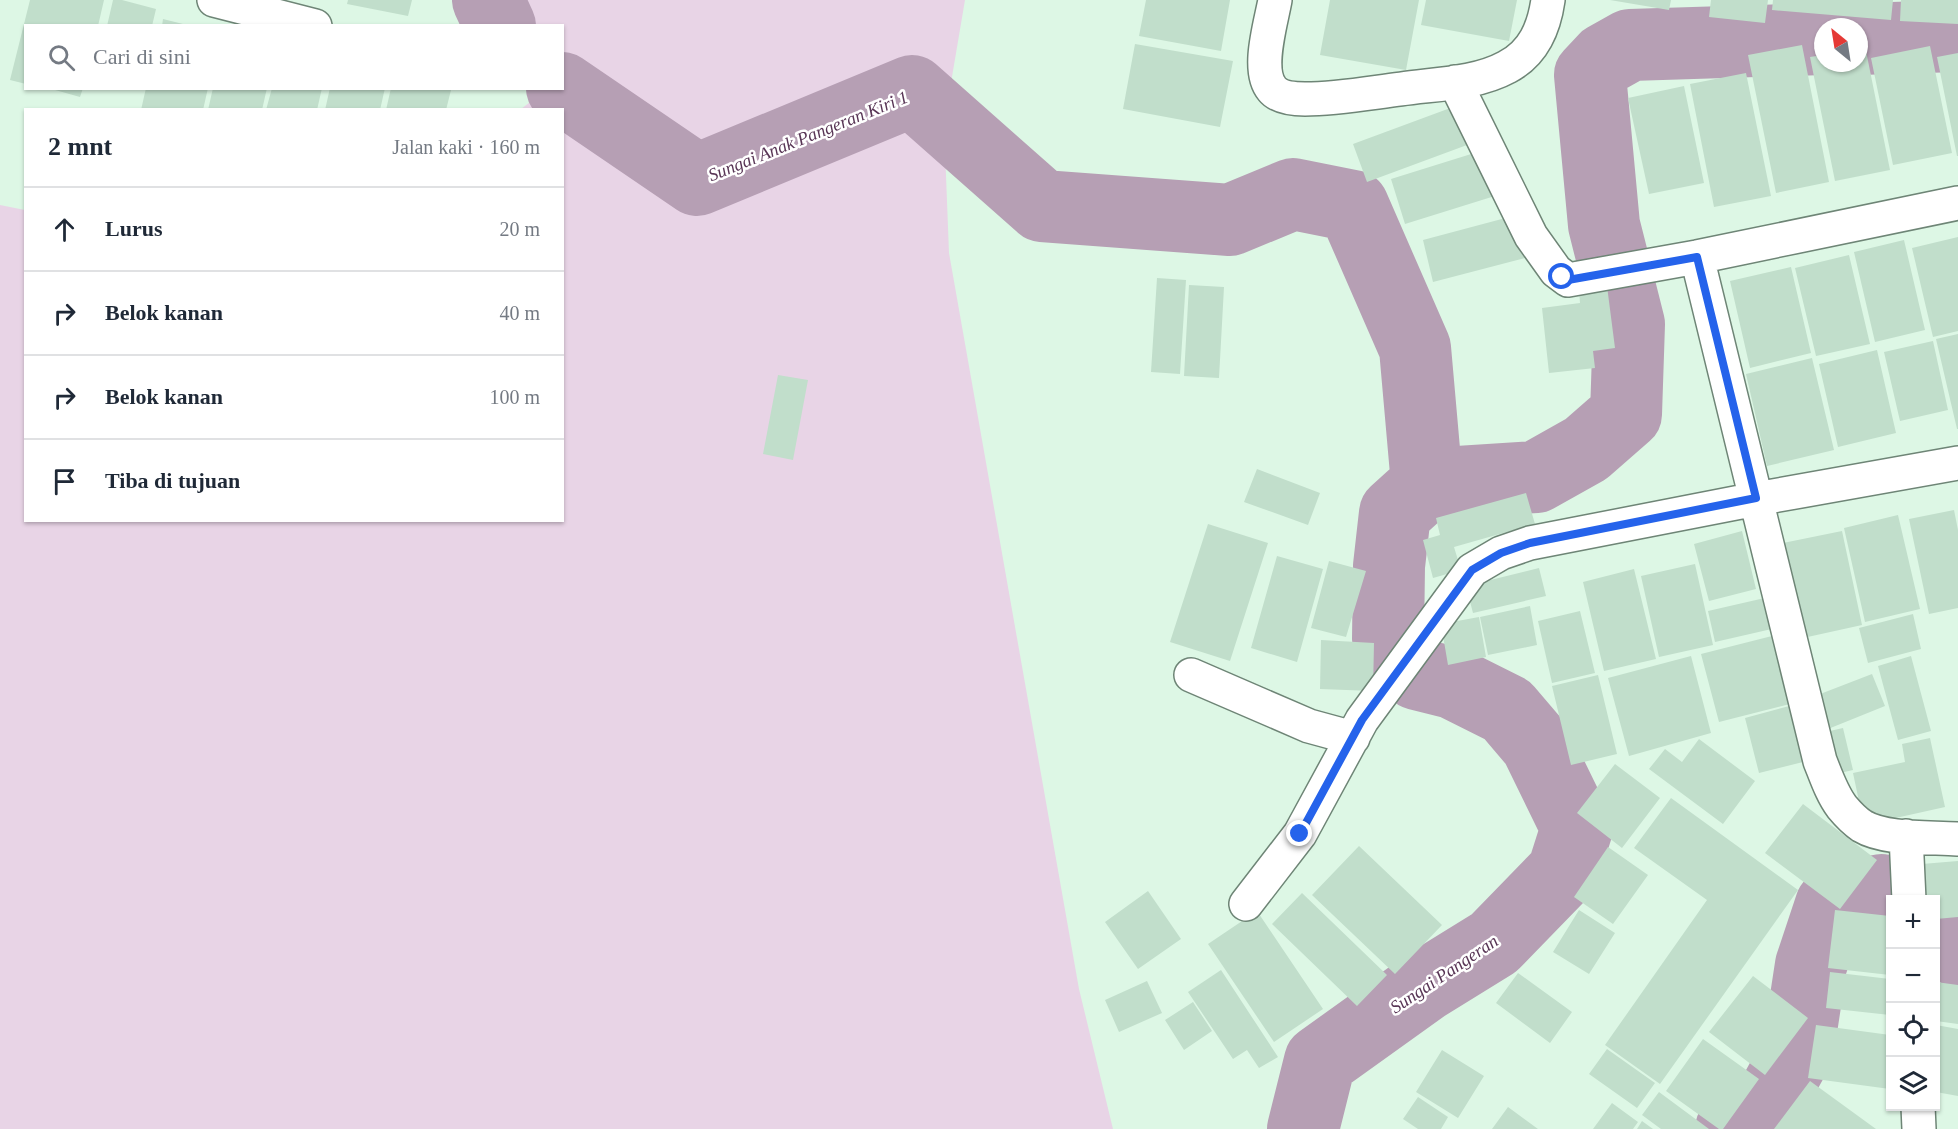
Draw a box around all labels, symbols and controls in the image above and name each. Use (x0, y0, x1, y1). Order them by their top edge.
north arrow (1814, 18, 1868, 72)
search box (24, 24, 564, 90)
icon: search (45, 41, 78, 74)
text: Cari di sini (93, 44, 191, 69)
water label: Sungai Anak Pangeran Kiri 1 (705, 87, 911, 185)
text: 2 mnt (48, 132, 112, 161)
text: Jalan kaki · 160 m (392, 136, 540, 158)
icon: ahead (48, 213, 81, 246)
text: Lurus (105, 216, 162, 241)
text: 20 m (499, 218, 540, 240)
route start (1548, 263, 1574, 289)
icon: right (48, 297, 81, 330)
text: Belok kanan (105, 300, 223, 325)
text: 40 m (499, 302, 540, 324)
icon: right (48, 381, 81, 414)
text: Belok kanan (105, 384, 223, 409)
text: 100 m (489, 386, 540, 408)
icon: arrive (48, 465, 81, 498)
text: Tiba di tujuan (105, 468, 240, 493)
route end (1286, 820, 1312, 846)
map controls (1886, 895, 1940, 1111)
button: + (1886, 895, 1940, 949)
water label: Sungai Pangeran (1386, 931, 1502, 1017)
button: − (1886, 949, 1940, 1003)
button: locate (1886, 1003, 1940, 1057)
button: layers (1886, 1057, 1940, 1111)

